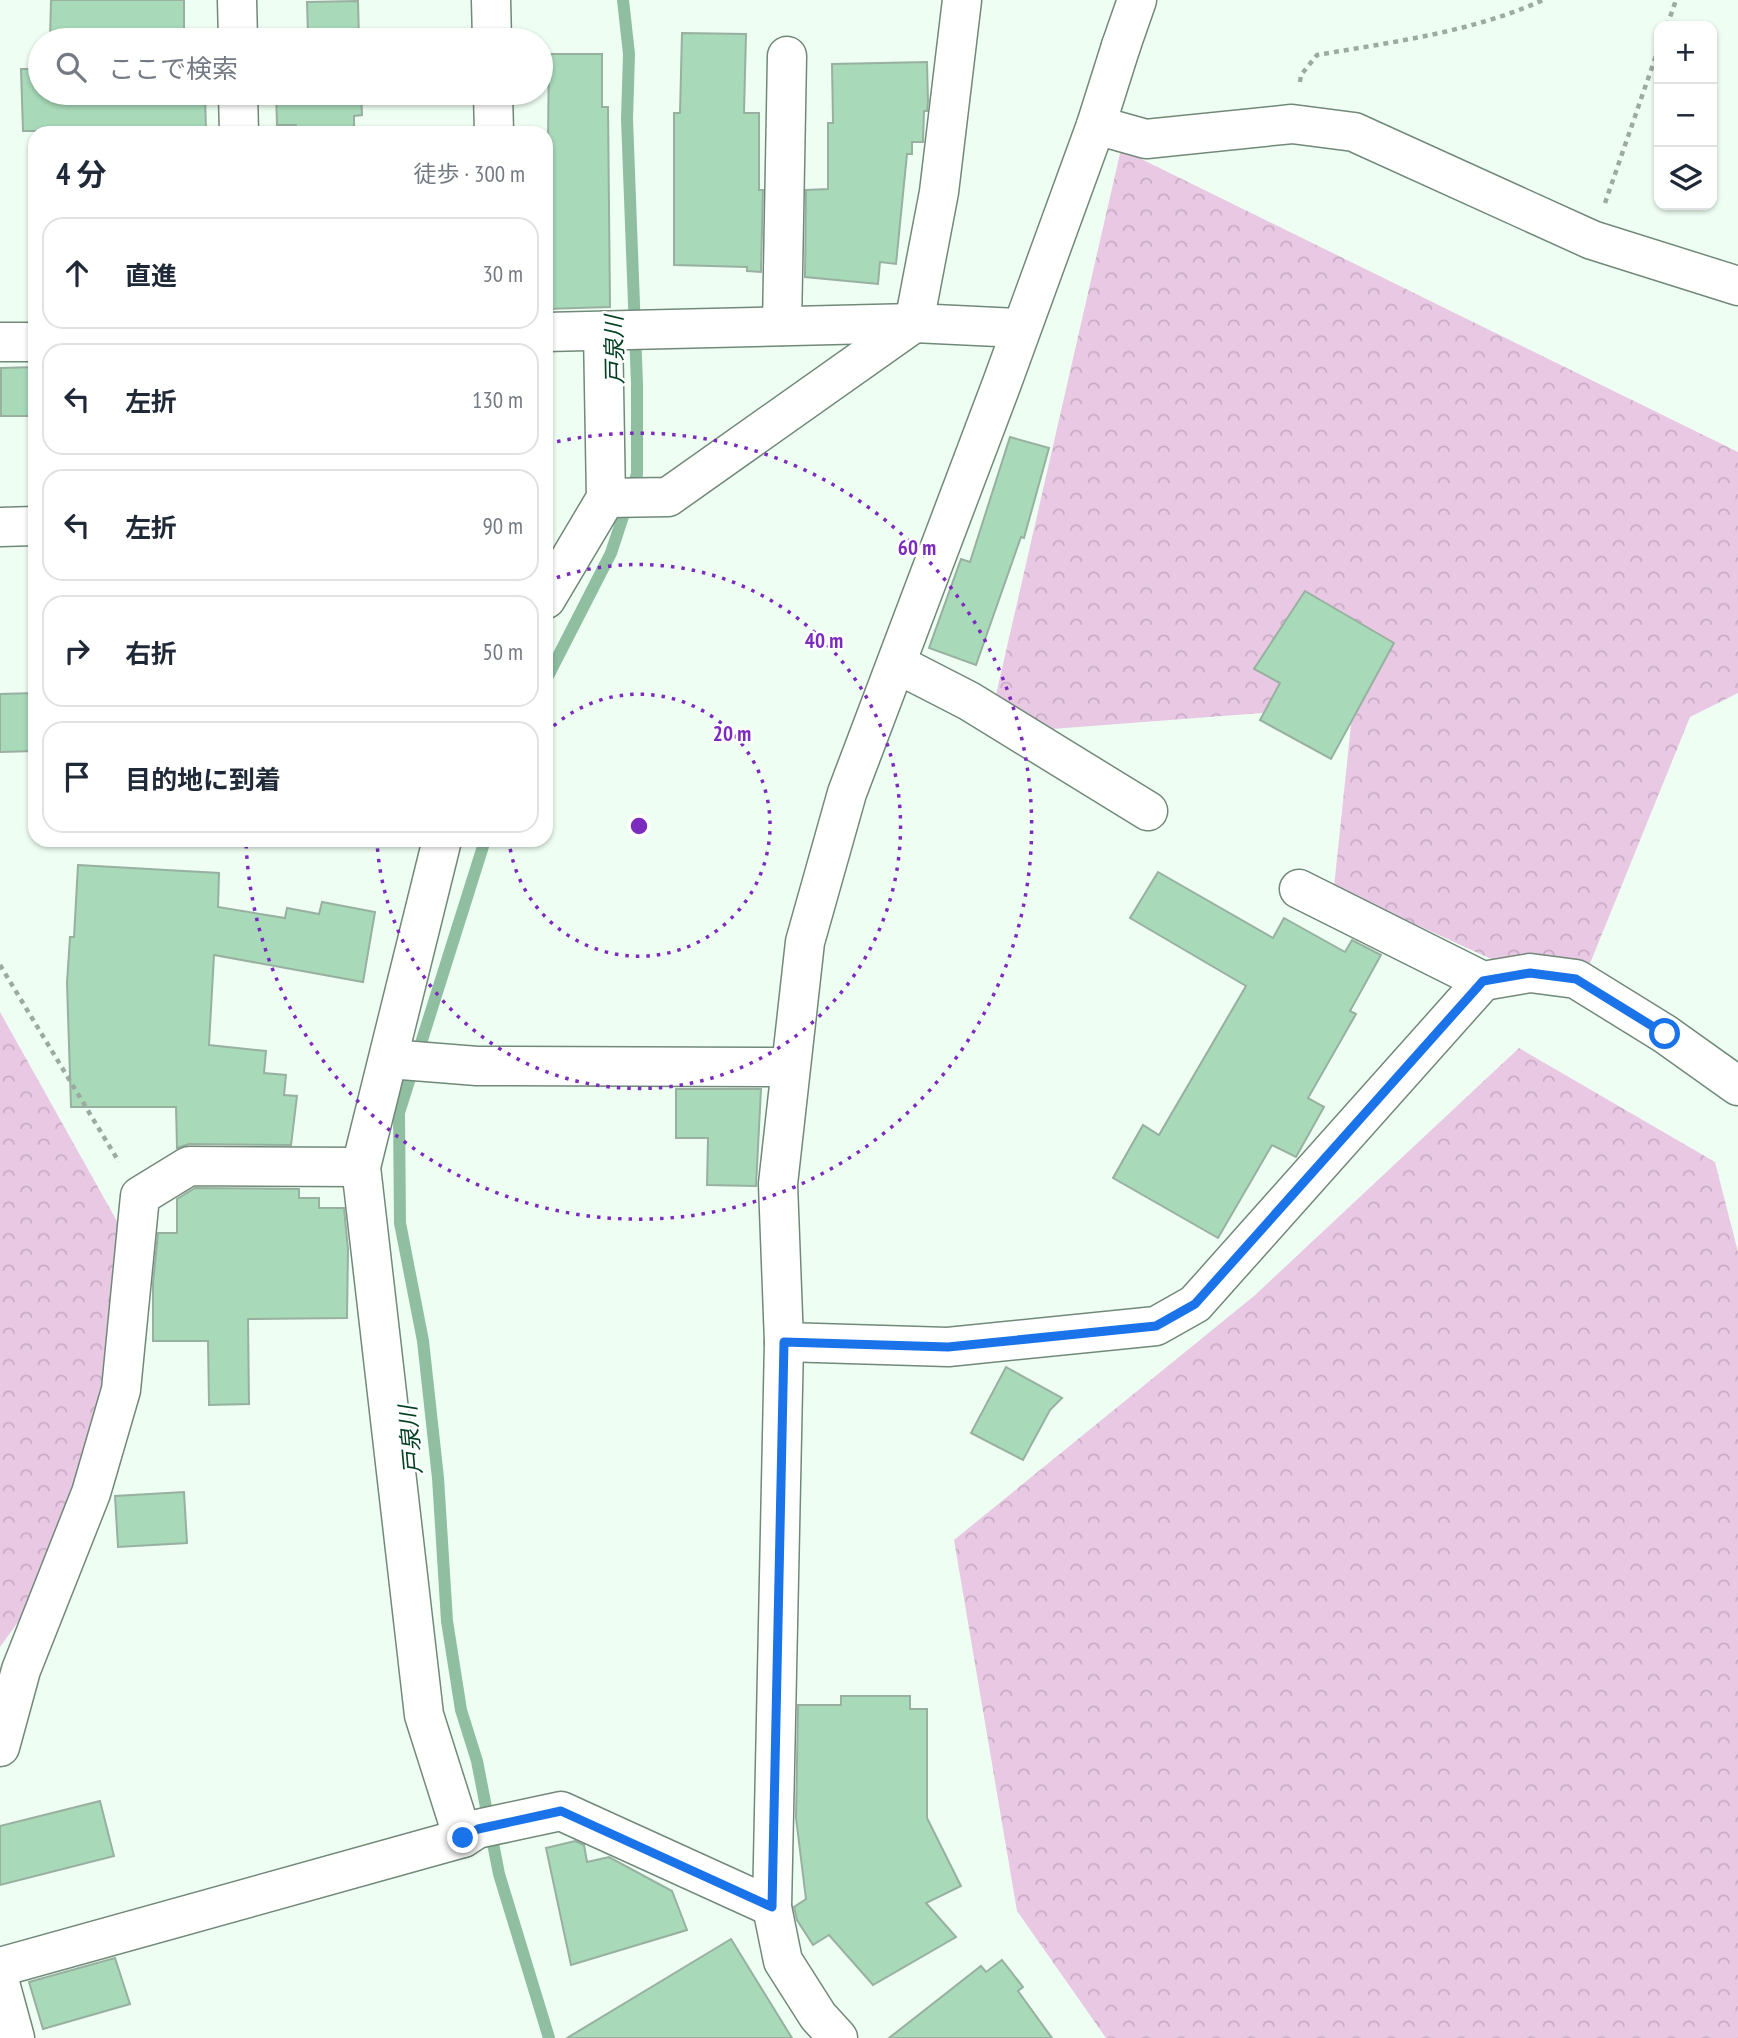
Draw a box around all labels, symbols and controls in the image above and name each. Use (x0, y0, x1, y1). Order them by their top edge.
map controls (1654, 21, 1717, 210)
button: + (1654, 21, 1717, 84)
search box (28, 28, 553, 105)
icon: search (52, 48, 90, 86)
text: ここで検索 (108, 52, 238, 85)
button: − (1654, 84, 1717, 147)
button: layers (1654, 147, 1717, 210)
text: 4 分 (56, 154, 107, 193)
text: 徒歩 · 300 m (413, 159, 525, 188)
icon: ahead (58, 254, 96, 292)
text: 直進 (125, 259, 177, 292)
text: 30 m (482, 259, 523, 288)
water label: 戸泉川 (599, 312, 629, 385)
icon: left (58, 380, 96, 418)
text: 左折 (125, 385, 177, 418)
text: 130 m (472, 385, 523, 414)
icon: left (58, 506, 96, 544)
text: 左折 (125, 511, 177, 544)
text: 90 m (482, 511, 523, 540)
text: 60 m (898, 534, 936, 561)
text: 40 m (805, 627, 843, 654)
icon: right (58, 632, 96, 670)
text: 右折 (125, 637, 177, 670)
text: 50 m (482, 637, 523, 666)
text: 20 m (713, 720, 751, 747)
icon: arrive (58, 758, 96, 796)
text: 目的地に到着 (125, 763, 281, 796)
centre of rings (627, 814, 651, 838)
route start (1649, 1018, 1680, 1049)
water label: 戸泉川 (392, 1401, 427, 1476)
route end (447, 1822, 478, 1853)

